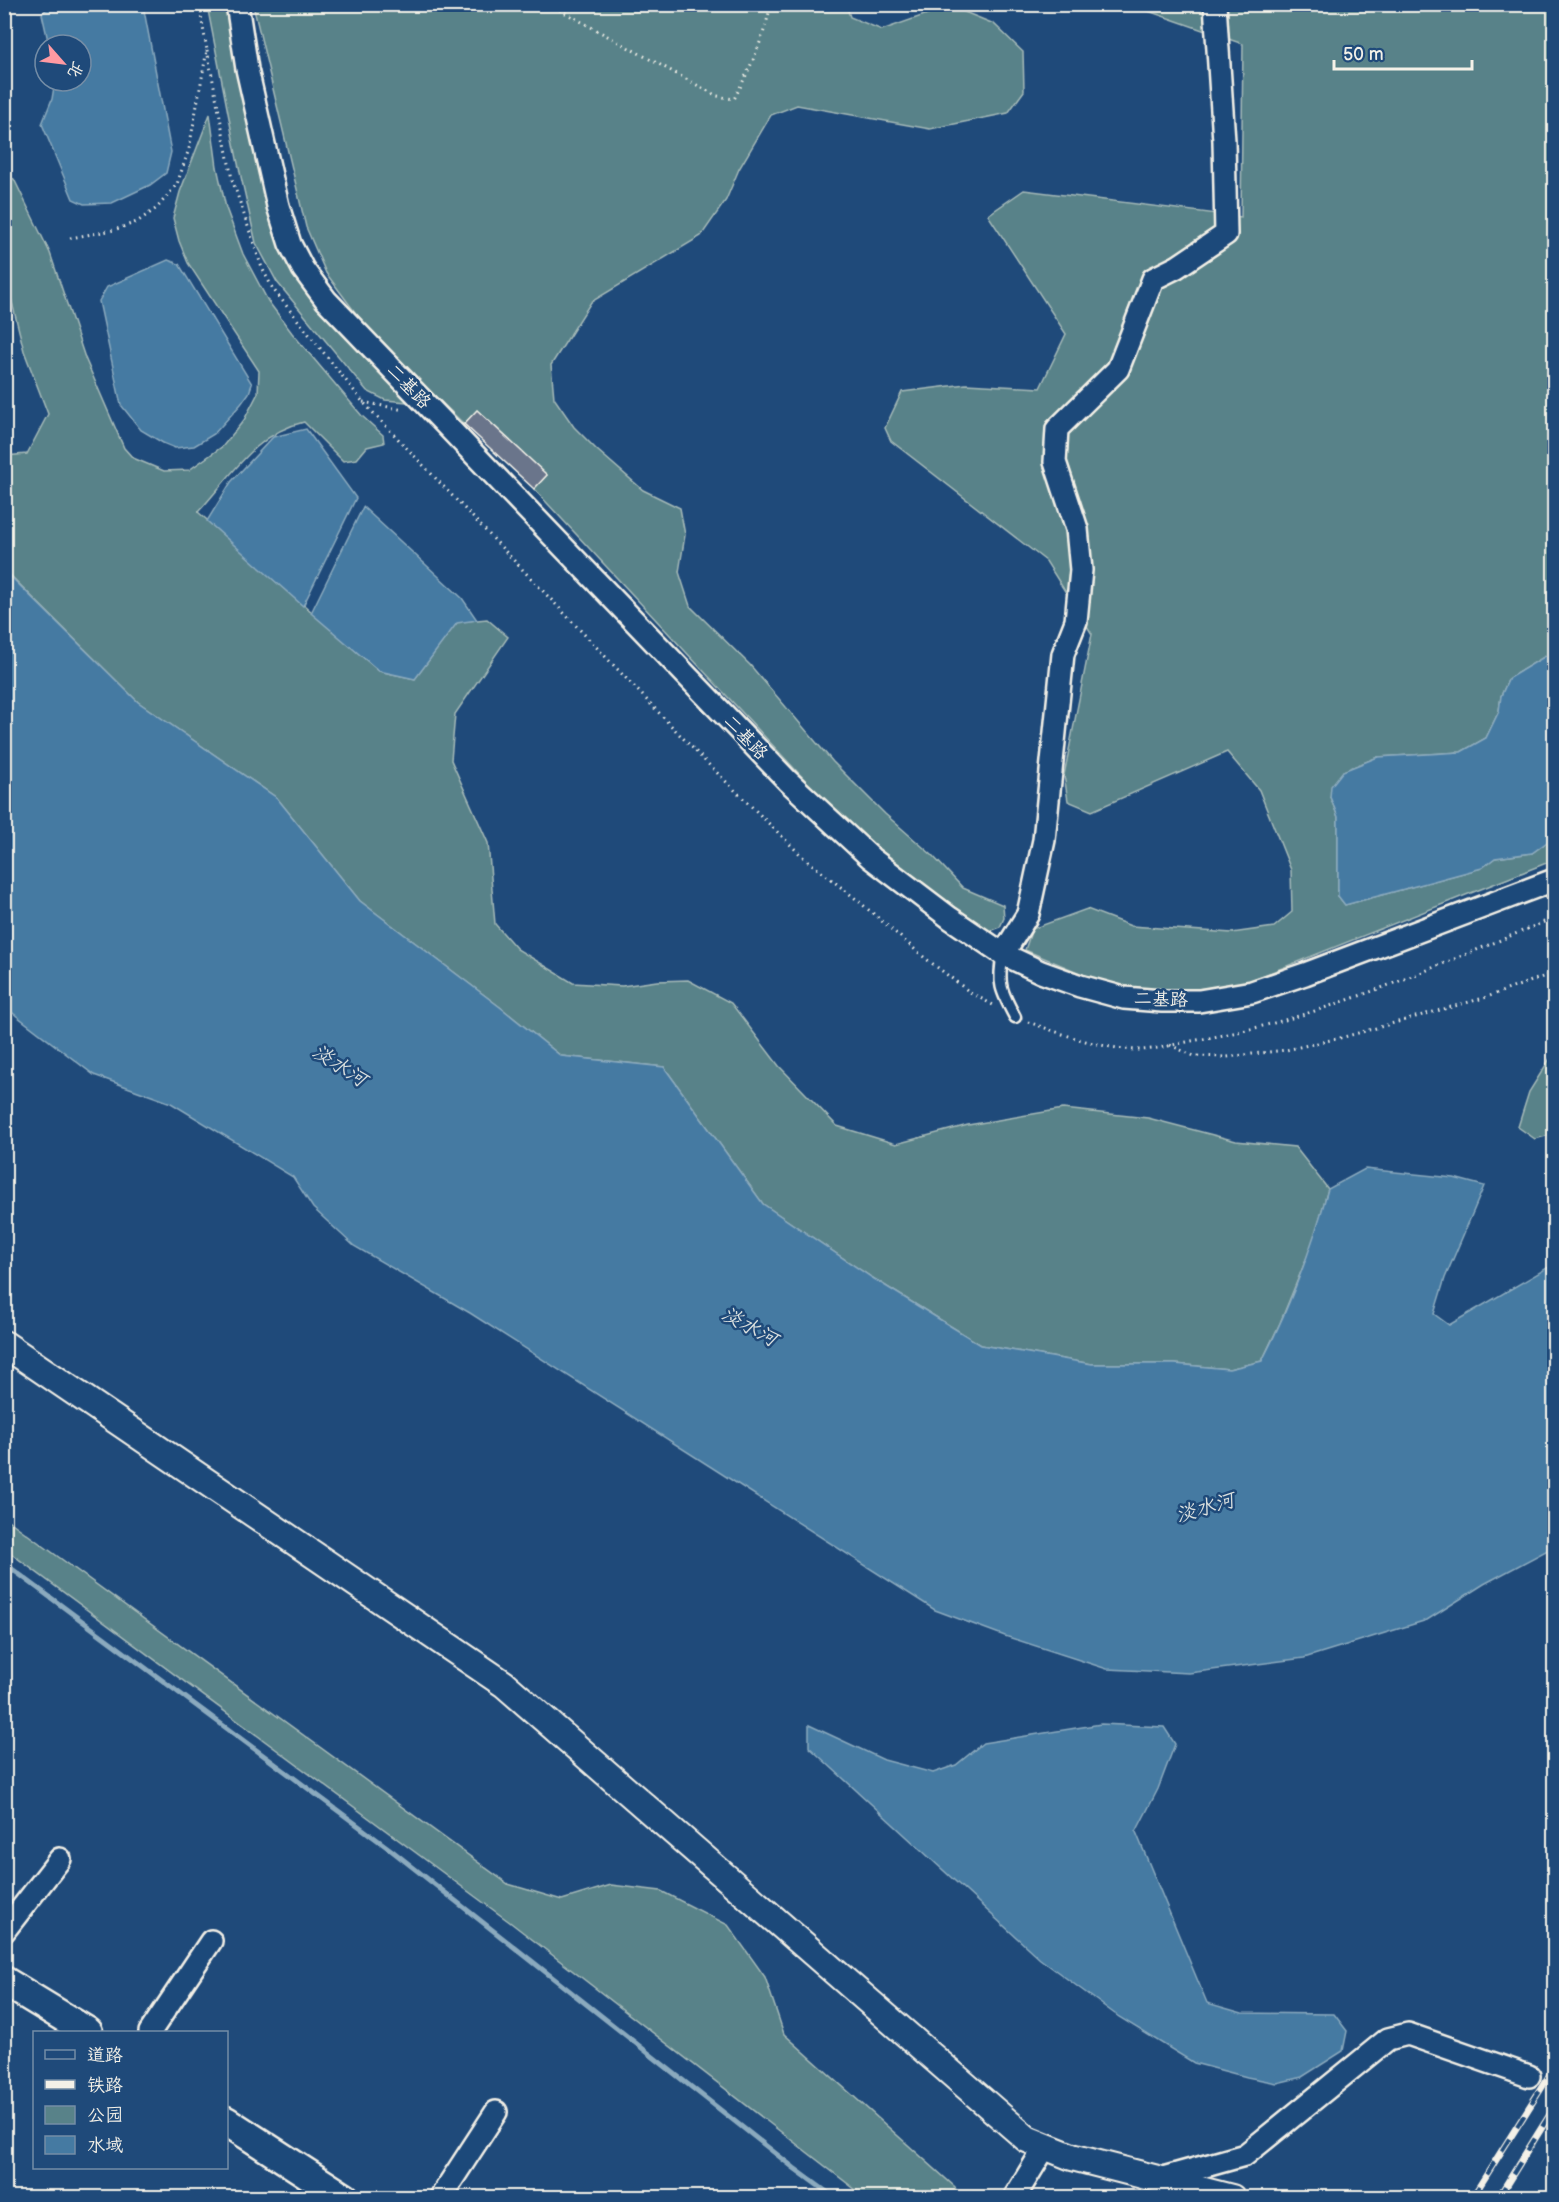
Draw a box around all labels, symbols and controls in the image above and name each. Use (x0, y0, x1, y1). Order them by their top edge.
north arrow (33, 33, 93, 93)
scale bar (1334, 33, 1472, 71)
text: 50 m (1343, 44, 1384, 65)
text: 北 (63, 58, 87, 81)
street label: 二基路 (382, 360, 435, 413)
street label: 二基路 (719, 711, 772, 764)
street label: 二基路 (1134, 988, 1188, 1011)
water label: 淡水河 (308, 1039, 374, 1094)
water label: 淡水河 (717, 1302, 784, 1353)
water label: 淡水河 (1173, 1487, 1240, 1528)
legend (33, 2031, 228, 2169)
text: 道路 (87, 2045, 123, 2066)
text: 铁路 (87, 2075, 123, 2096)
text: 公园 (87, 2105, 123, 2126)
text: 水域 (87, 2135, 123, 2156)

